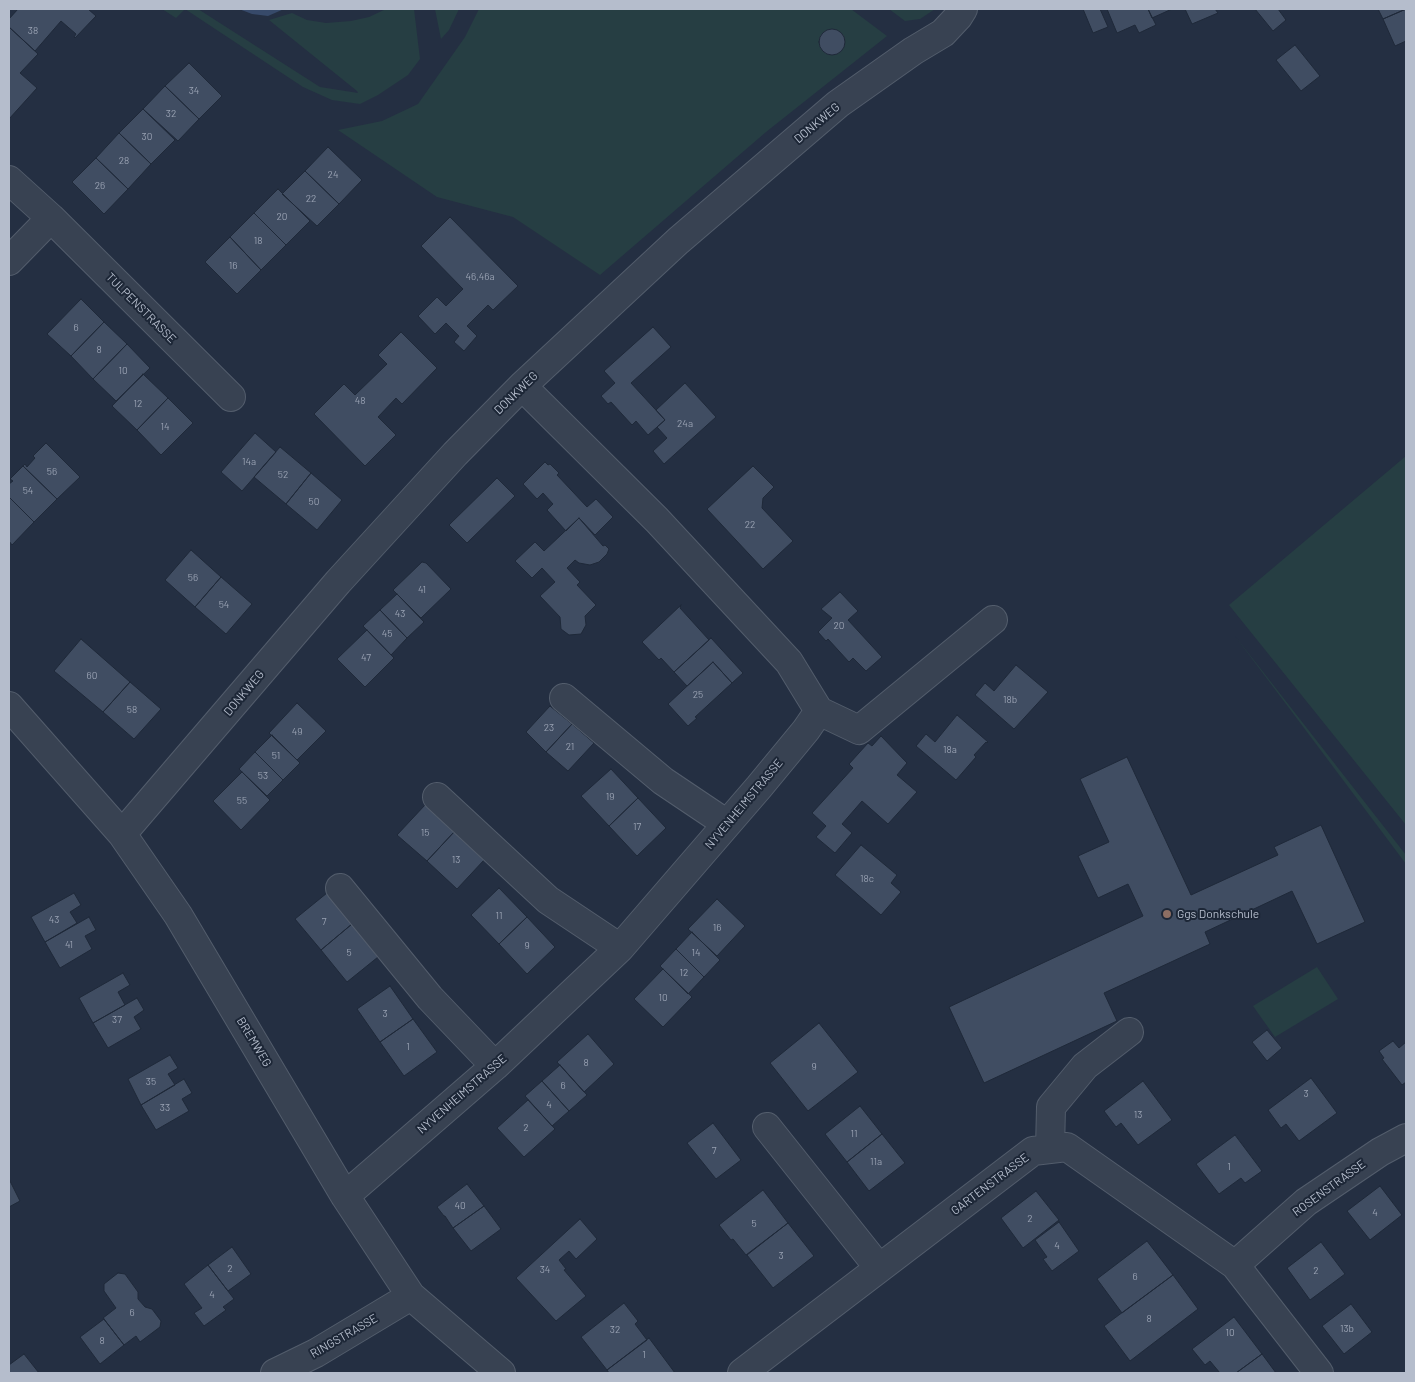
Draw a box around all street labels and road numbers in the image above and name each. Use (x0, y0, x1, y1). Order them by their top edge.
street label: DONKWEG (791, 100, 843, 146)
street label: TULPENSTRASSE (103, 270, 179, 346)
street label: DONKWEG (491, 369, 541, 417)
street label: DONKWEG (221, 667, 267, 719)
street label: NYVENHEIMSTRASSE (702, 756, 786, 852)
street label: BREMWEG (233, 1014, 275, 1070)
street label: NYVENHEIMSTRASSE (414, 1051, 510, 1137)
street label: GARTENSTRASSE (948, 1150, 1032, 1218)
street label: ROSENSTRASSE (1290, 1157, 1368, 1219)
street label: RINGSTRASSE (308, 1311, 380, 1361)

